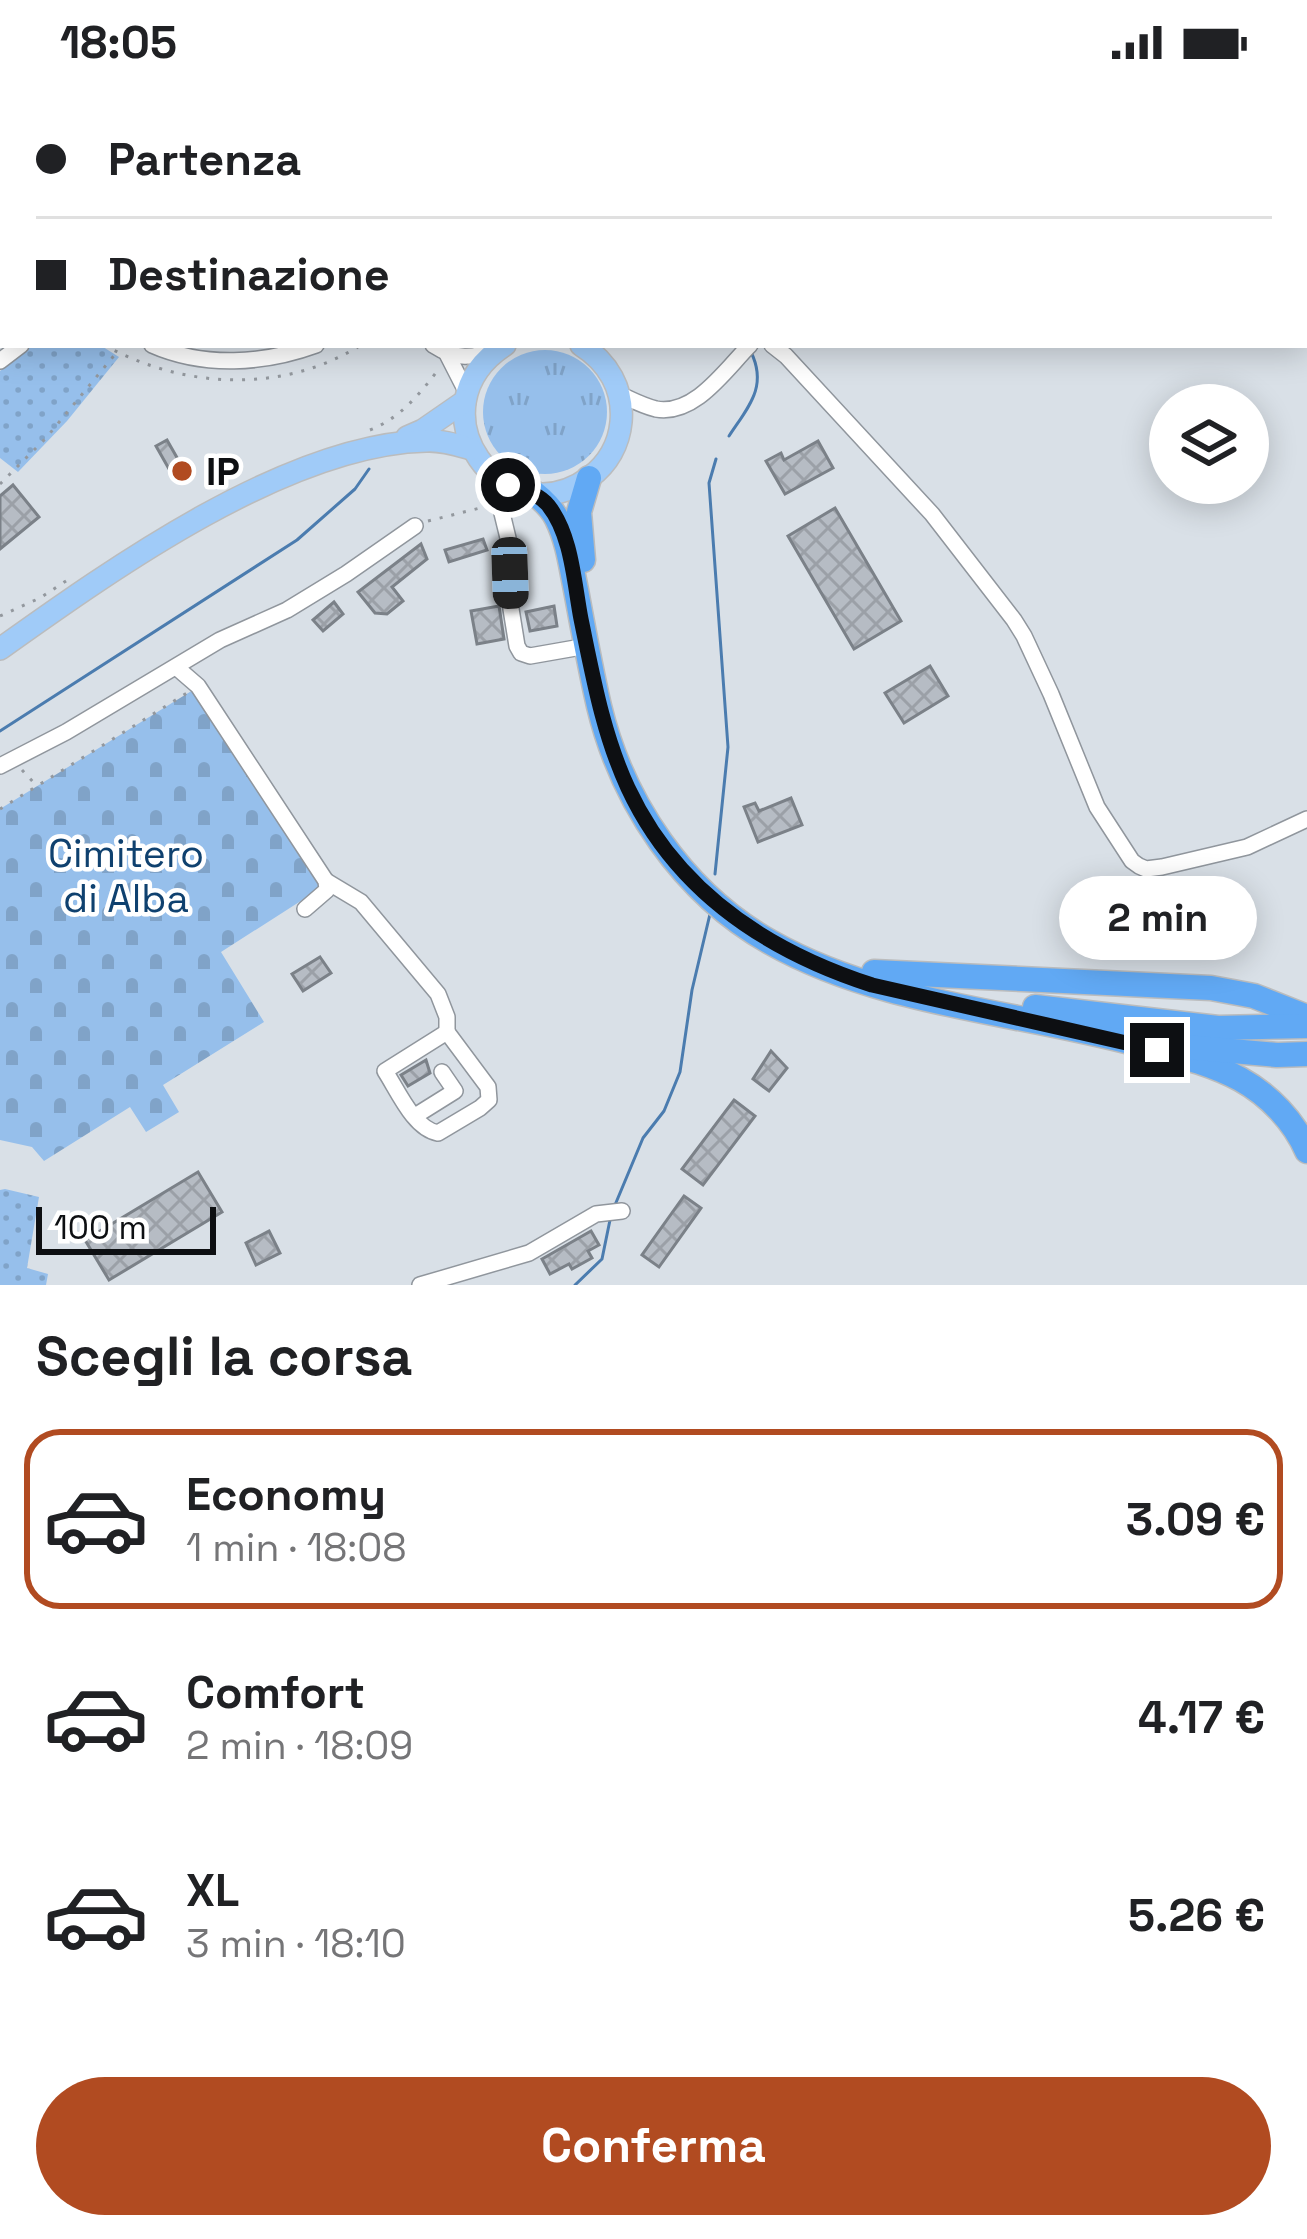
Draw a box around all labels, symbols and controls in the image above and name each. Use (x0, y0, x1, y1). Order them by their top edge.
text: 18:05 (60, 14, 177, 71)
text: Partenza (108, 131, 301, 188)
text: Destinazione (108, 246, 390, 303)
map controls (1149, 384, 1269, 504)
button: layers (1149, 384, 1269, 504)
place label: IP (206, 447, 240, 496)
marker: IP (169, 458, 195, 484)
route start (481, 458, 535, 512)
car (491, 536, 529, 610)
park label: Cimitero di Alba (48, 829, 204, 923)
callout: 2 min (1058, 876, 1256, 960)
text: 2 min (1108, 893, 1208, 942)
route end (1130, 1023, 1184, 1077)
scale bar (36, 1201, 216, 1254)
text: 100 m (54, 1207, 147, 1249)
text: Scegli la corsa (36, 1322, 412, 1391)
icon: car (42, 1465, 150, 1573)
text: Economy (186, 1466, 386, 1523)
text: 3.09 € (1126, 1491, 1265, 1548)
text: 1 min · 18:08 (186, 1523, 406, 1572)
icon: car (42, 1663, 150, 1771)
text: Comfort (186, 1664, 365, 1721)
text: 4.17 € (1138, 1689, 1265, 1746)
text: 2 min · 18:09 (186, 1721, 413, 1770)
icon: car (42, 1861, 150, 1969)
text: XL (186, 1862, 239, 1919)
text: 5.26 € (1128, 1887, 1265, 1944)
text: 3 min · 18:10 (186, 1919, 406, 1968)
button: Conferma (36, 2077, 1271, 2215)

